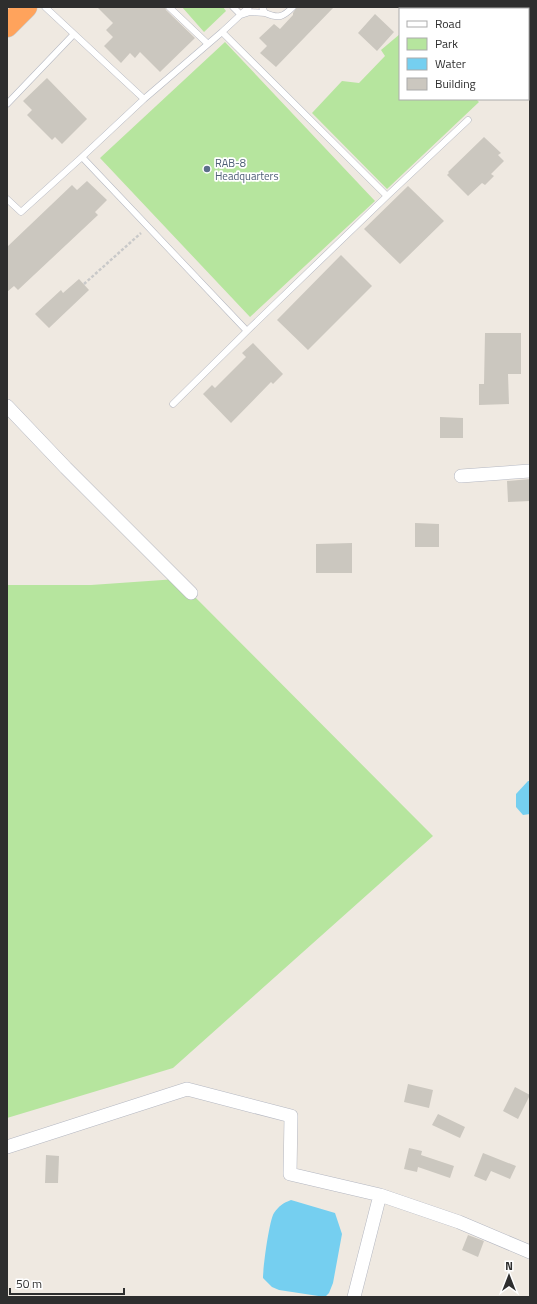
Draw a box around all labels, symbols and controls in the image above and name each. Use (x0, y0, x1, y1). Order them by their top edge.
legend (399, 8, 529, 100)
text: Road (435, 14, 461, 33)
text: Park (435, 34, 458, 53)
text: Water (435, 54, 466, 73)
text: Building (435, 74, 476, 93)
place label: RAB-8 Headquarters (215, 155, 279, 184)
marker: RAB-8 Headquarters (202, 164, 212, 174)
north arrow (489, 1256, 529, 1296)
text: N (505, 1258, 513, 1274)
scale bar (10, 1270, 124, 1296)
text: 50 m (16, 1274, 42, 1293)

